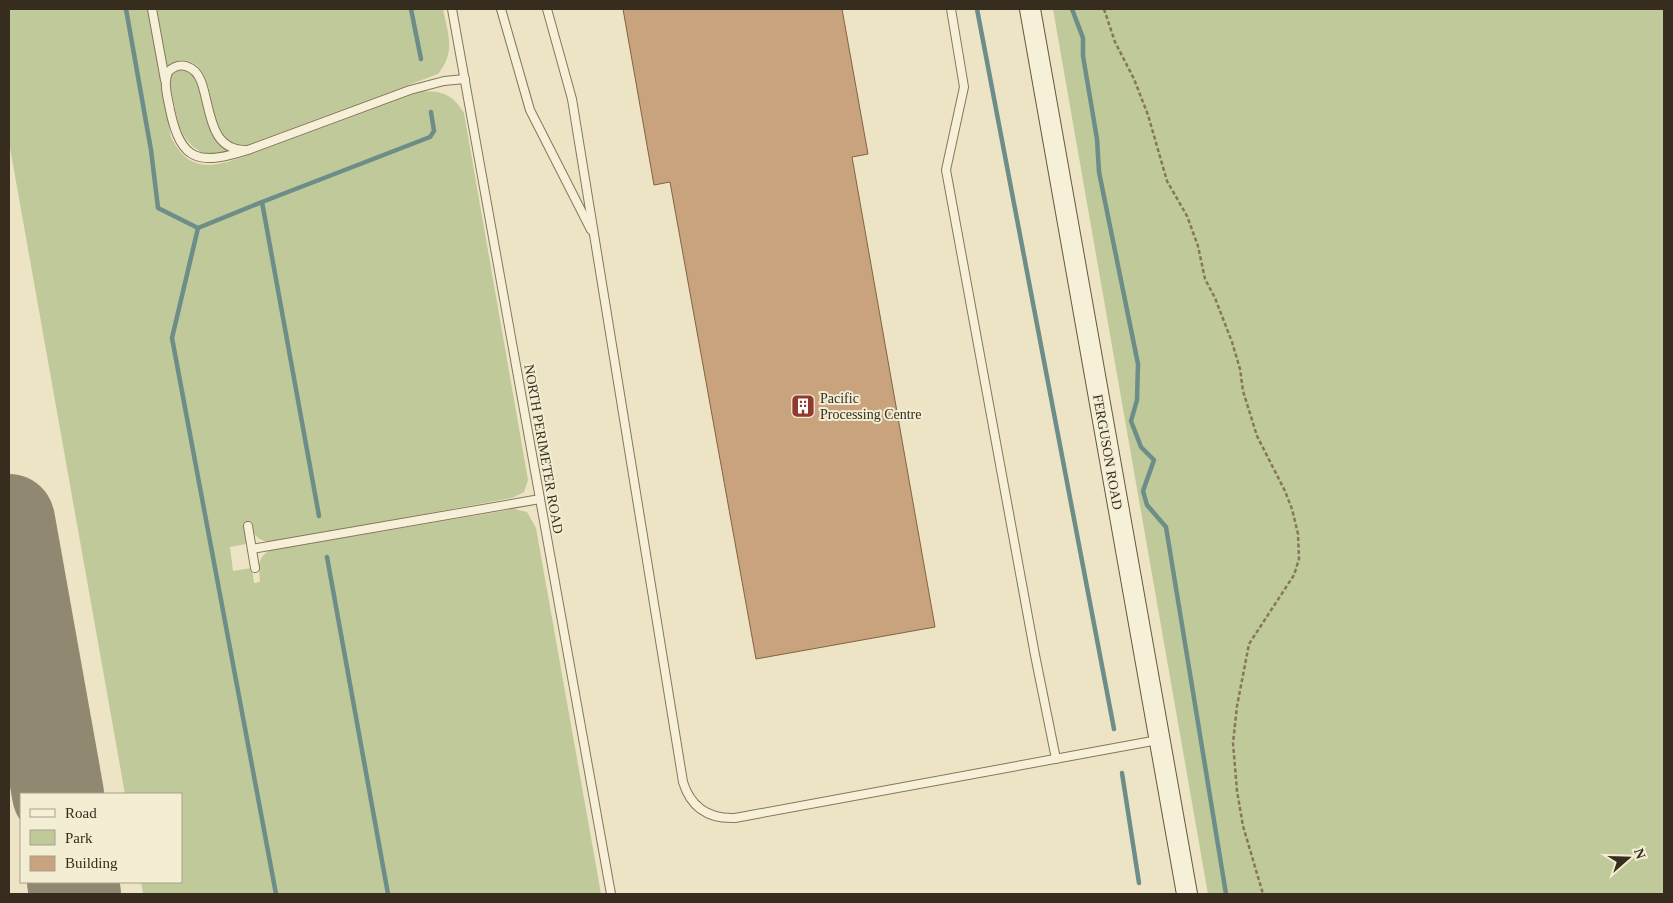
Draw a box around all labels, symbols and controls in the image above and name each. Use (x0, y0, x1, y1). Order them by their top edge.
street label: NORTH PERIMETER ROAD (521, 363, 566, 535)
place label: Pacific Processing Centre (820, 391, 921, 422)
building icon: Pacific Processing Centre (790, 393, 816, 419)
street label: FERGUSON ROAD (1090, 393, 1125, 511)
legend (20, 793, 182, 883)
text: Road (65, 805, 97, 821)
text: Park (65, 830, 93, 846)
north arrow (1603, 833, 1653, 883)
text: N (1631, 846, 1649, 861)
text: Building (65, 855, 118, 871)

